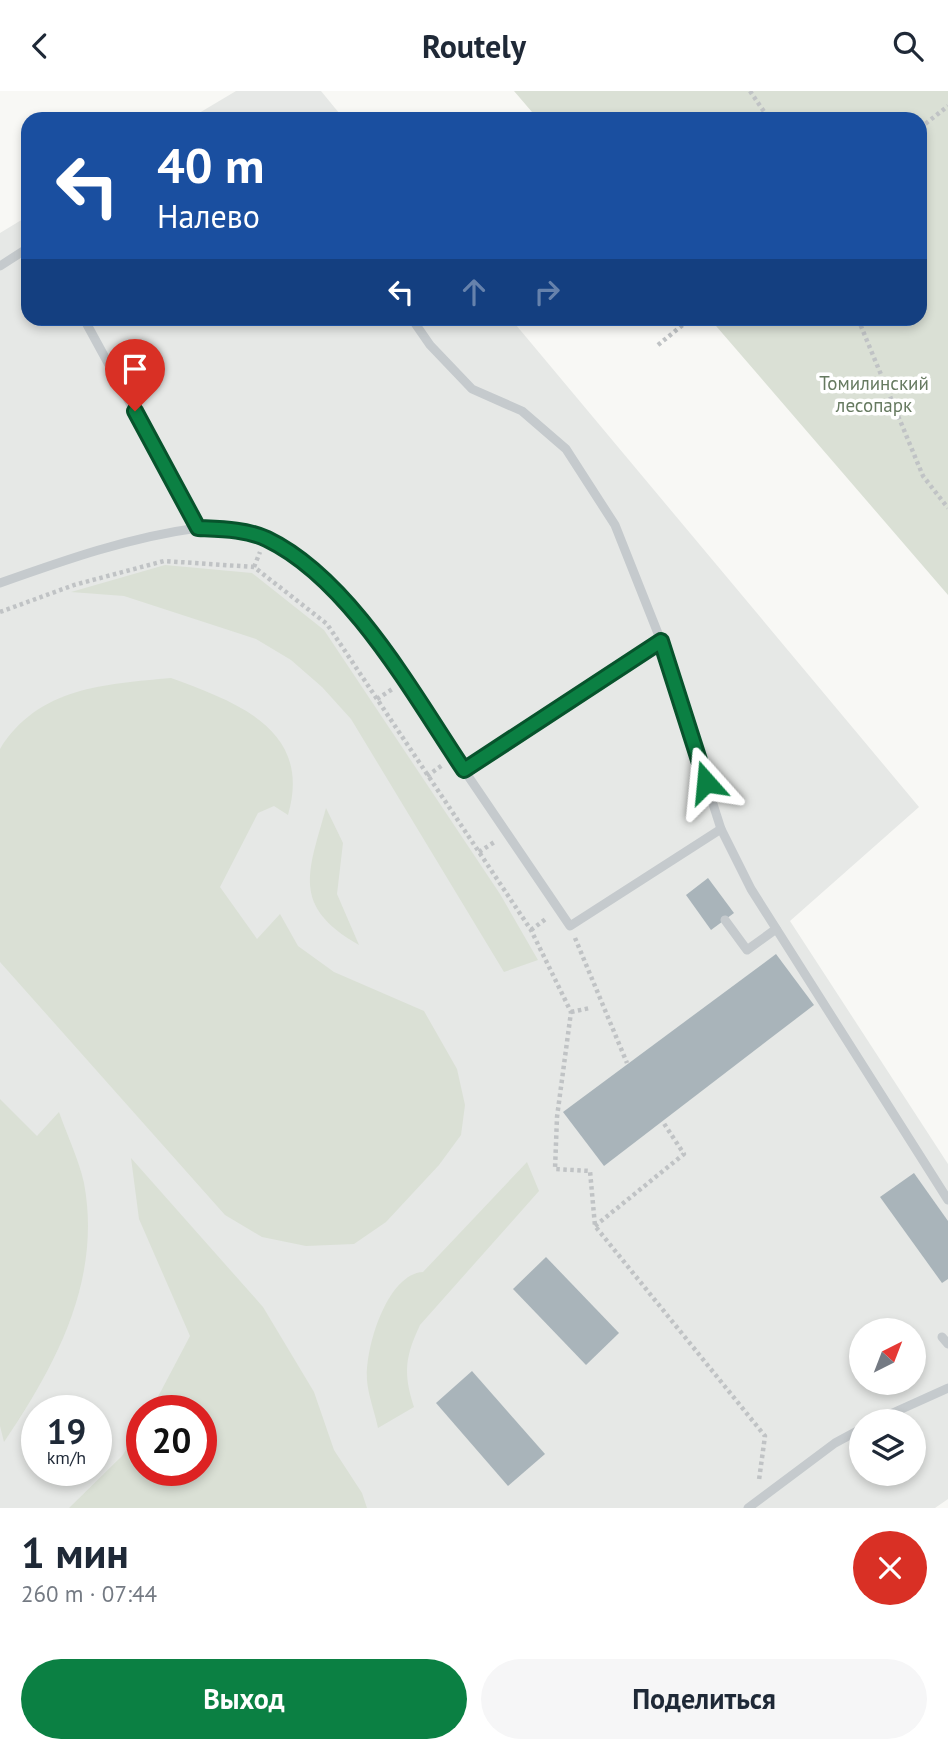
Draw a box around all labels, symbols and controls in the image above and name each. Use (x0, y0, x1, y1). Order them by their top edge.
text: Routely (422, 25, 526, 67)
icon: back (21, 27, 59, 65)
icon: search (889, 27, 927, 65)
text: 40 m (157, 133, 264, 197)
icon: left (42, 140, 133, 231)
text: Налево (157, 195, 260, 237)
icon: left (382, 273, 420, 311)
icon: ahead (455, 273, 493, 311)
icon: right (528, 273, 566, 311)
pin (105, 339, 165, 411)
icon: arrive (116, 350, 154, 388)
park label: Томилинский лесопарк (819, 371, 929, 417)
position arrow (669, 745, 743, 819)
north arrow (849, 1318, 926, 1395)
map controls (849, 1318, 926, 1486)
speed limit sign: 20 (126, 1395, 217, 1486)
text: 19 (47, 1408, 86, 1454)
button: layers (849, 1409, 926, 1486)
text: km/h (47, 1446, 86, 1469)
text: 1 мин (21, 1525, 129, 1580)
button: close (853, 1531, 927, 1605)
text: 260 m · 07:44 (21, 1579, 157, 1608)
button: Выход (21, 1659, 467, 1739)
button: Поделиться (481, 1659, 927, 1739)

